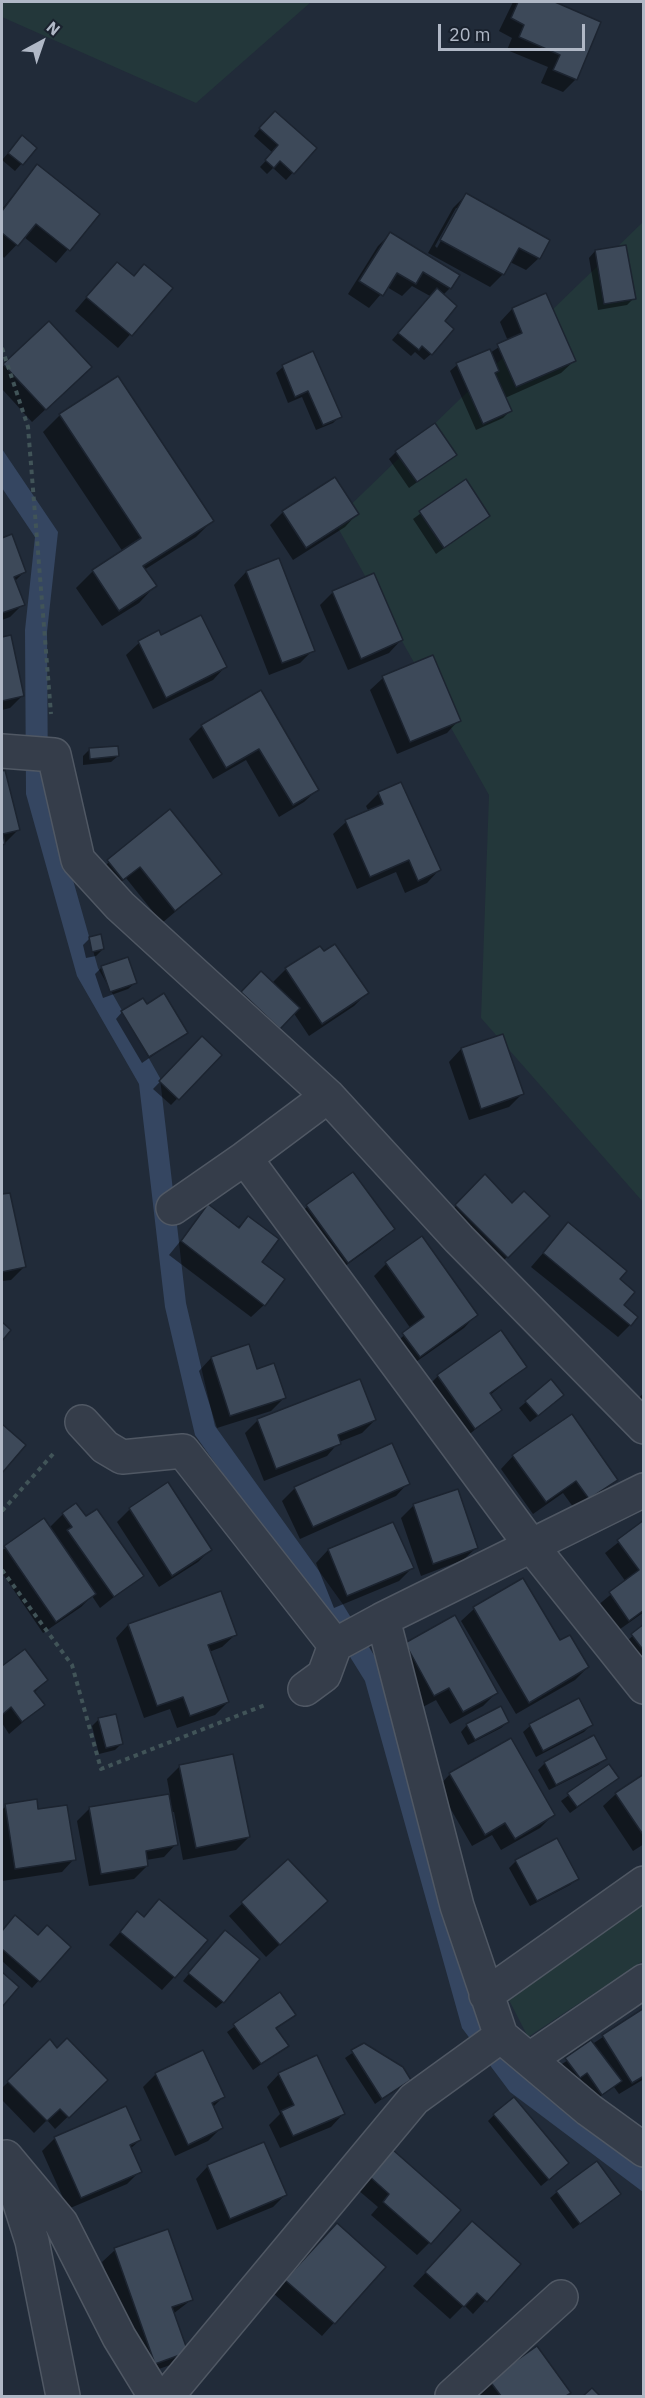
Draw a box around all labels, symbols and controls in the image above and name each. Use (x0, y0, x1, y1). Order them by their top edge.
north arrow (12, 12, 72, 72)
scale bar (441, 12, 588, 50)
text: N (43, 17, 64, 40)
text: 20 m (449, 23, 491, 46)

